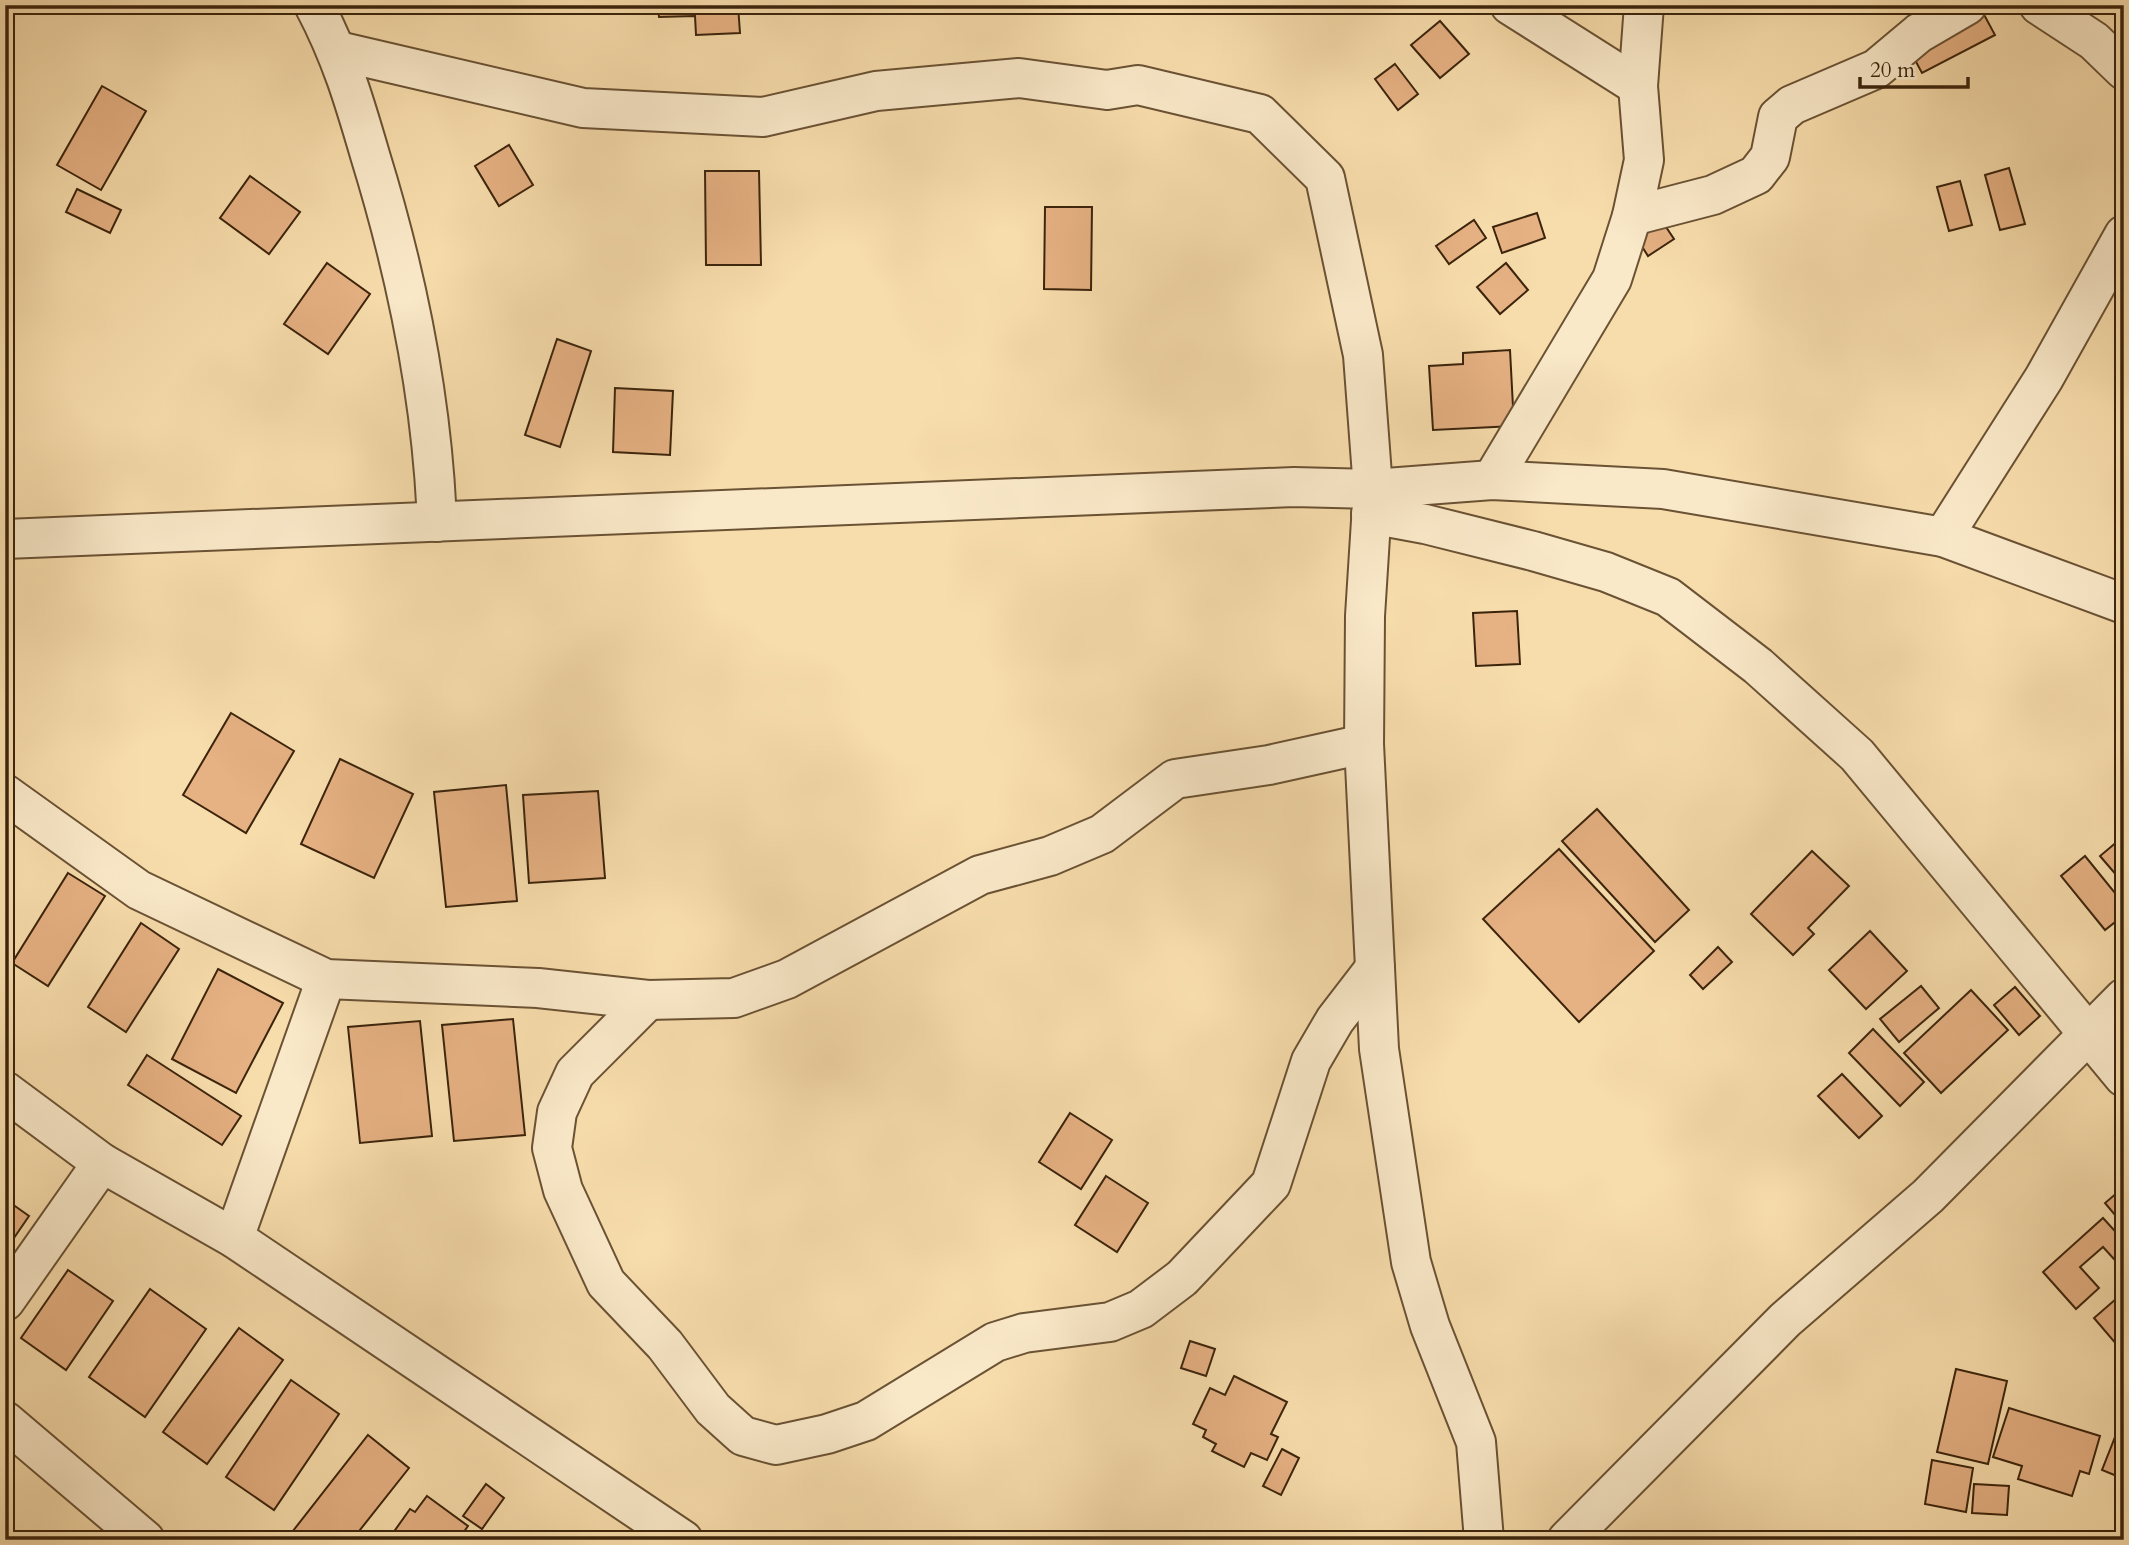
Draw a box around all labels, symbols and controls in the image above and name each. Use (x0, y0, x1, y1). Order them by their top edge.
scale bar (1860, 46, 1968, 90)
text: 20 m (1870, 56, 1915, 85)

